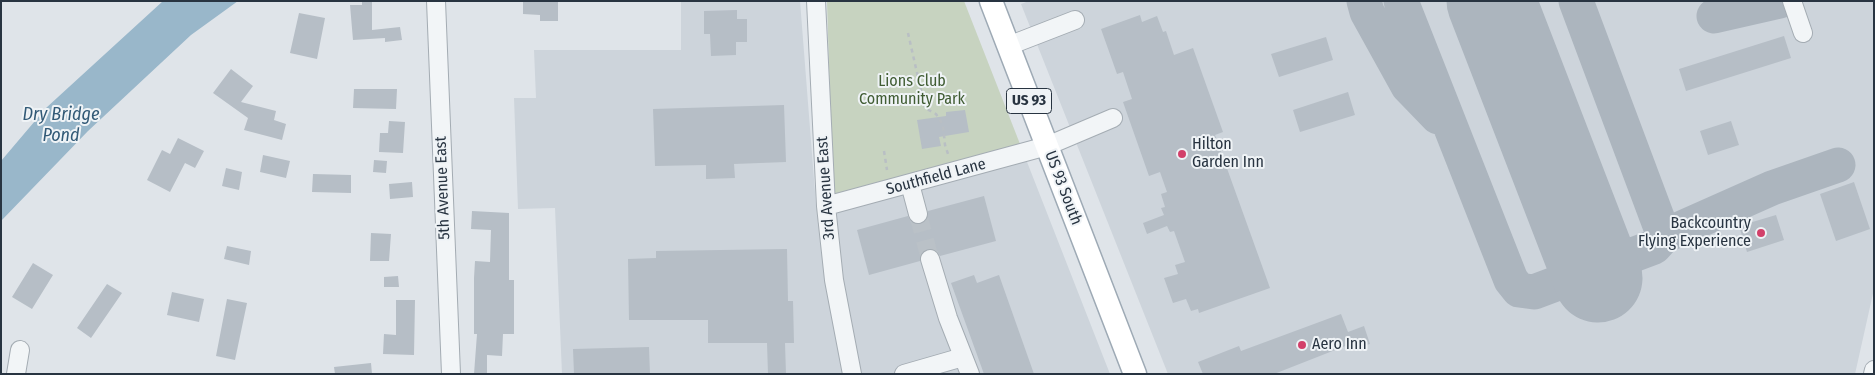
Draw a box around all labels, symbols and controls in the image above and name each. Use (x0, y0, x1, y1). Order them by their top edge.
park label: Lions Club Community Park (859, 72, 965, 110)
road number: US 93 (1006, 88, 1052, 114)
water label: Dry Bridge Pond (22, 104, 100, 146)
place label: Hilton Garden Inn (1192, 135, 1264, 173)
street label: 5th Avenue East (432, 136, 454, 240)
street label: 3rd Avenue East (813, 136, 839, 240)
street label: US 93 South (1040, 148, 1086, 228)
marker: Hilton Garden Inn (1176, 148, 1188, 160)
street label: Southfield Lane (884, 154, 988, 200)
place label: Backcountry Flying Experience (1638, 214, 1751, 252)
marker: Backcountry Flying Experience (1755, 227, 1767, 239)
place label: Aero Inn (1312, 335, 1367, 355)
marker: Aero Inn (1296, 339, 1308, 351)

